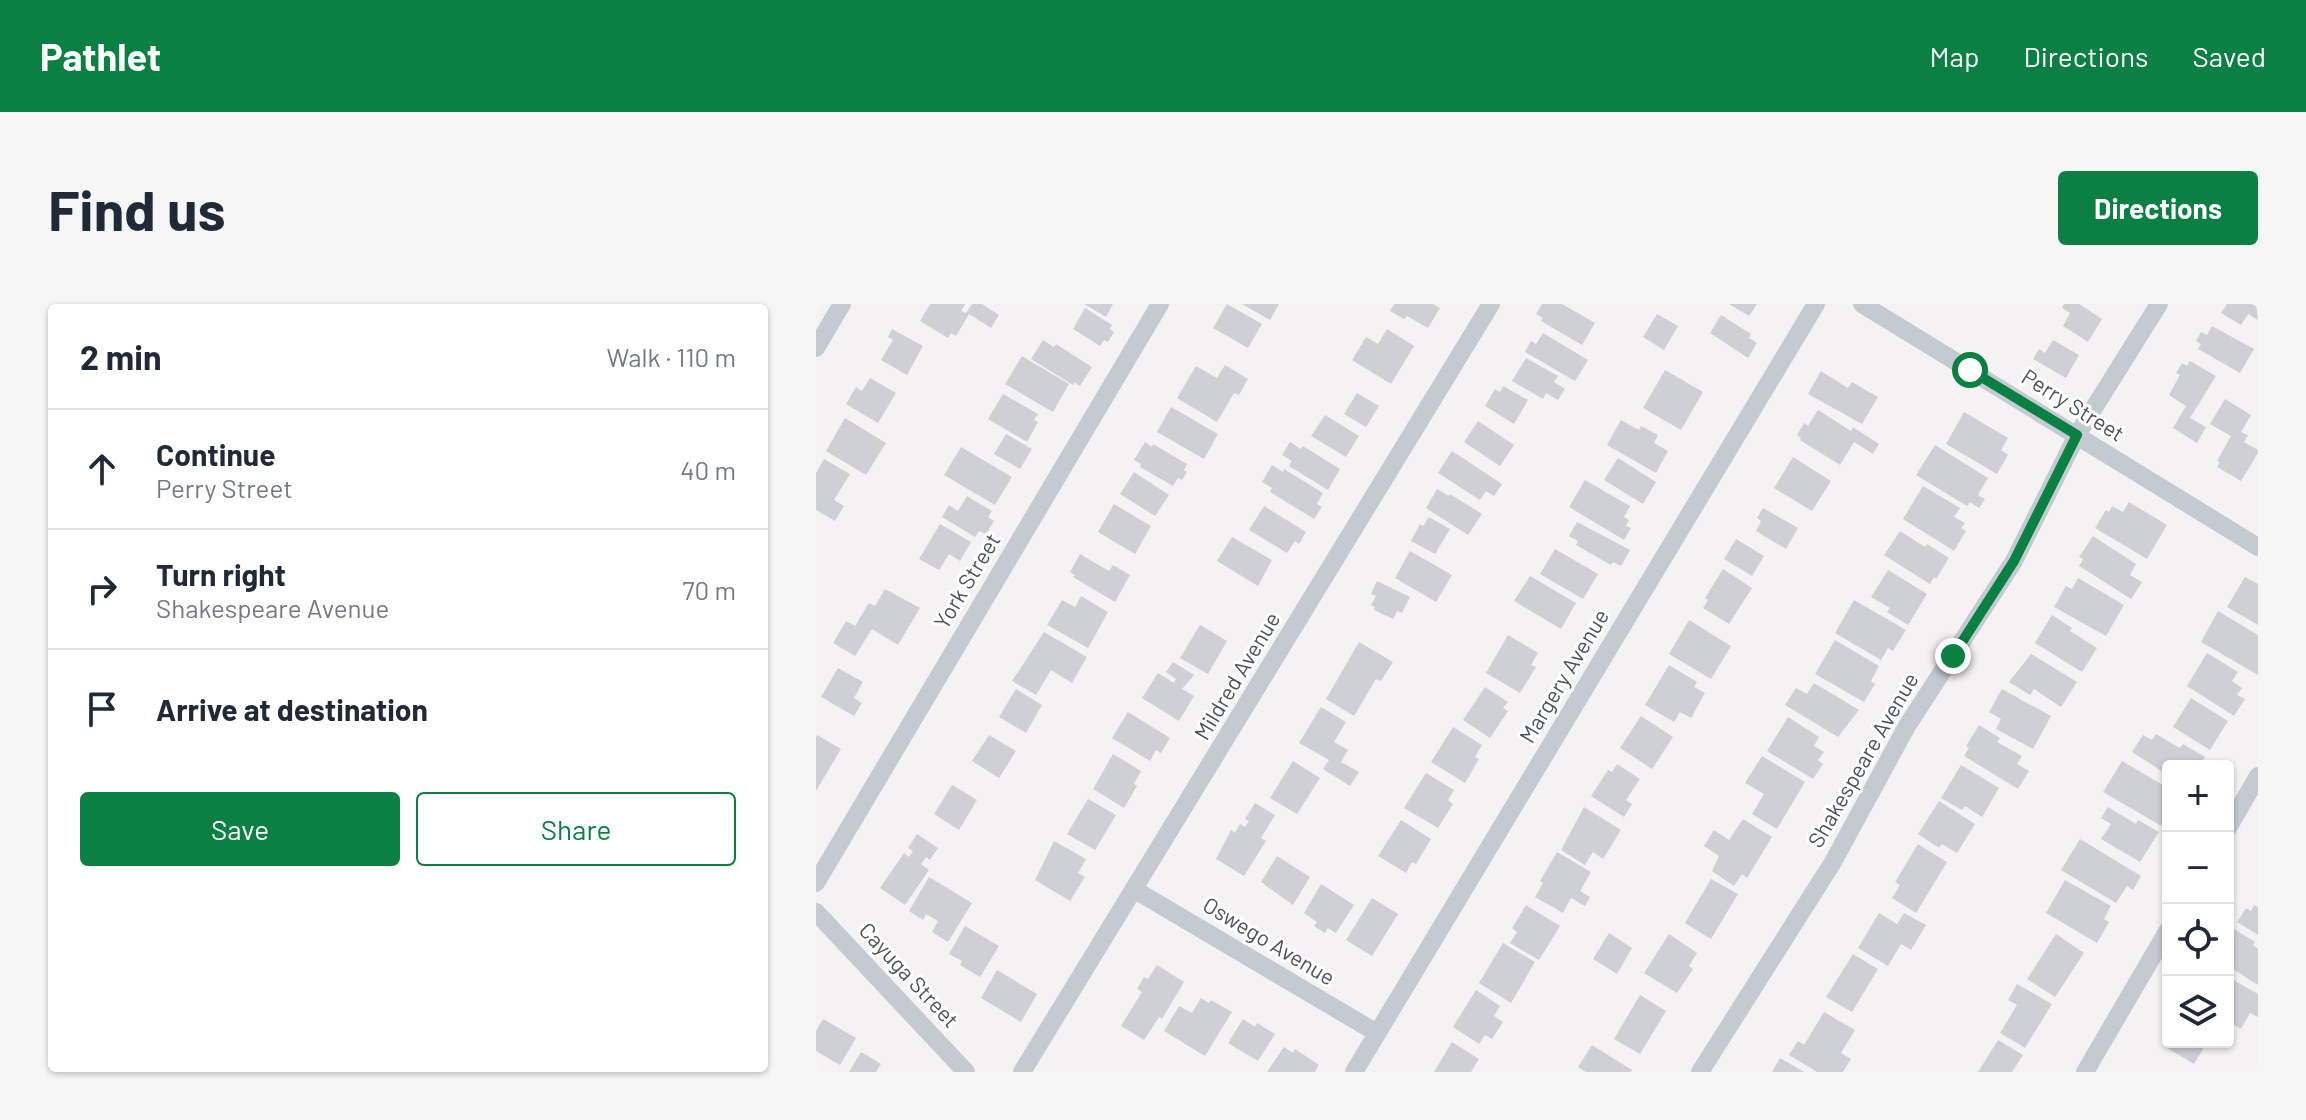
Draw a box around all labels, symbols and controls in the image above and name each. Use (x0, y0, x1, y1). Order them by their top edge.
text: Pathlet (40, 33, 161, 79)
text: Map (1930, 39, 1979, 73)
text: Directions (2023, 39, 2149, 73)
text: Saved (2193, 39, 2266, 73)
button: Directions (2058, 171, 2258, 245)
text: Find us (48, 175, 226, 242)
text: 2 min (80, 336, 162, 377)
text: Walk · 110 m (607, 341, 736, 372)
route start (1952, 352, 1988, 388)
street label: Perry Street (2018, 362, 2129, 446)
text: Continue (156, 436, 276, 472)
icon: ahead (80, 447, 124, 491)
text: 40 m (680, 454, 736, 485)
text: Perry Street (156, 472, 293, 503)
street label: York Street (928, 528, 1005, 633)
text: Turn right (156, 556, 286, 592)
icon: right (80, 567, 124, 611)
text: 70 m (682, 574, 736, 605)
text: Shakespeare Avenue (156, 592, 389, 623)
street label: Margery Avenue (1513, 604, 1613, 747)
street label: Mildred Avenue (1188, 607, 1284, 744)
route end (1935, 638, 1971, 674)
street label: Shakespeare Avenue (1802, 668, 1923, 851)
icon: arrive (80, 687, 124, 731)
text: Arrive at destination (156, 691, 428, 727)
map controls (2162, 760, 2234, 1048)
button: + (2162, 760, 2234, 832)
button: Save (80, 792, 400, 866)
button: Share (416, 792, 736, 866)
button: − (2162, 832, 2234, 904)
street label: Oswego Avenue (1199, 891, 1340, 990)
button: locate (2162, 904, 2234, 976)
street label: Cayuga Street (855, 917, 965, 1032)
button: layers (2162, 976, 2234, 1048)

